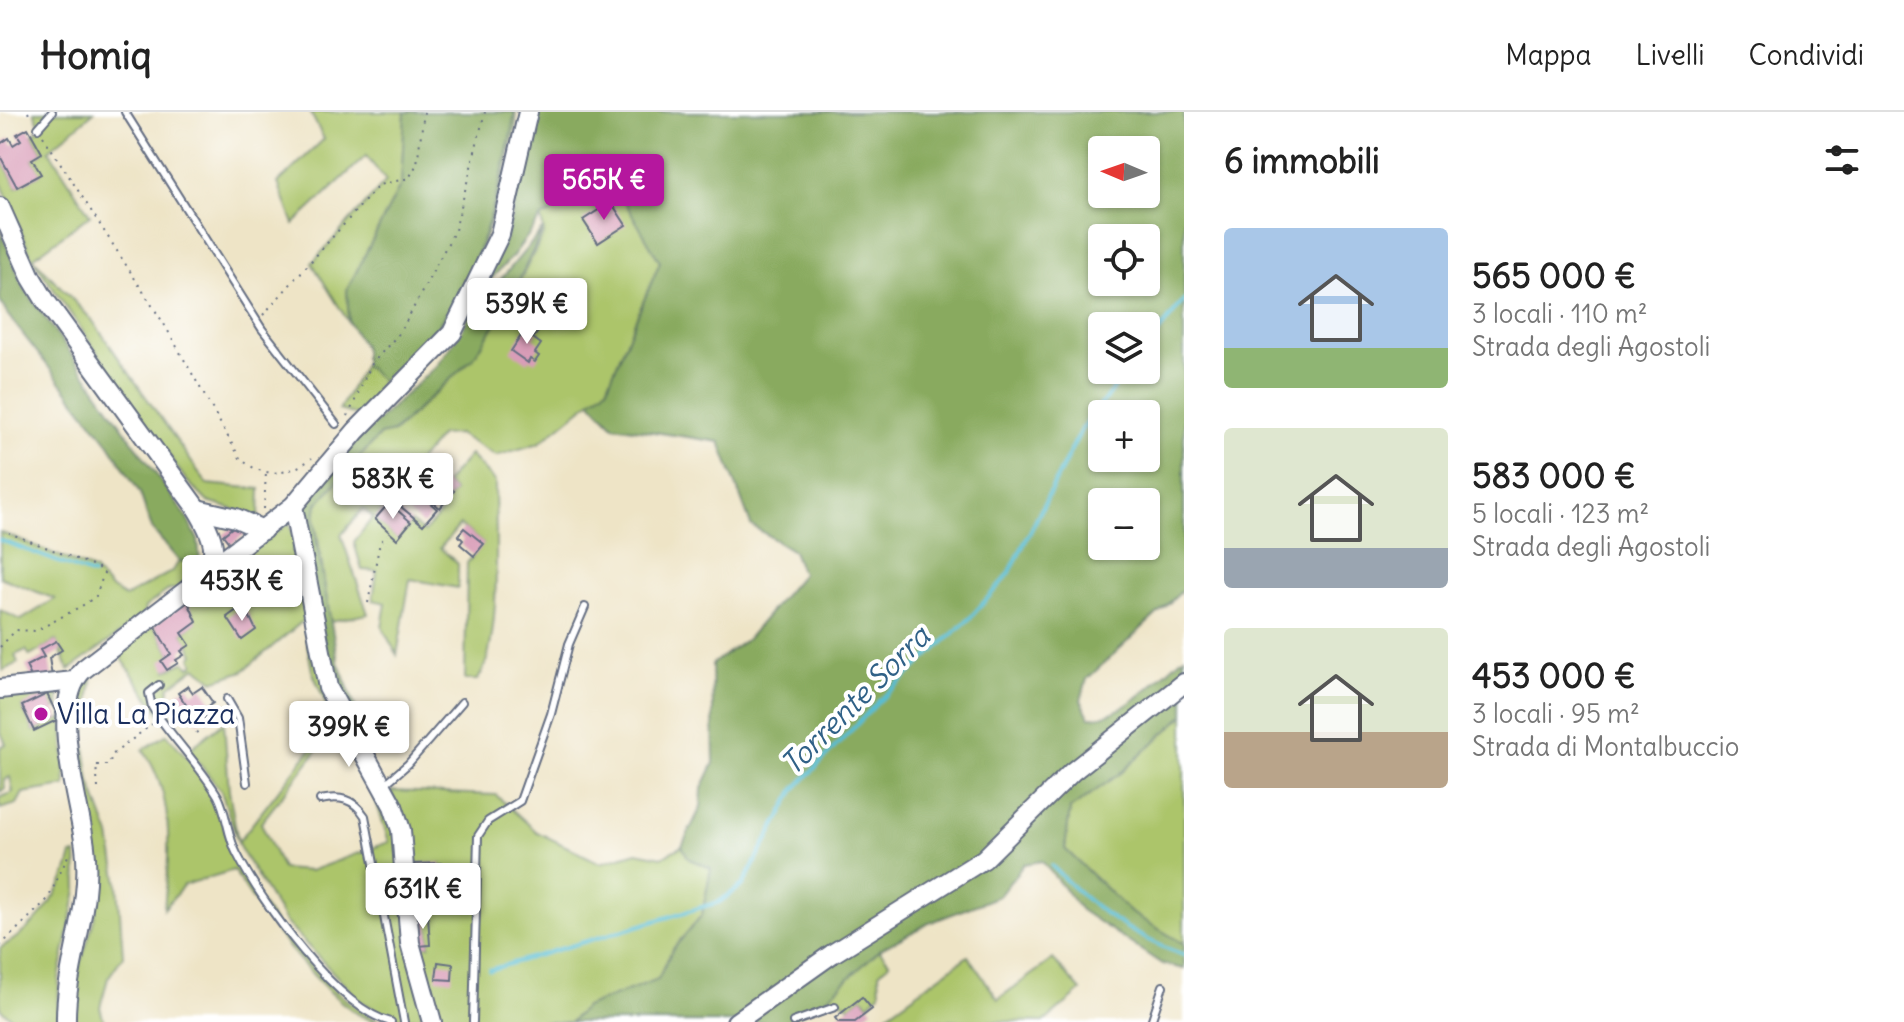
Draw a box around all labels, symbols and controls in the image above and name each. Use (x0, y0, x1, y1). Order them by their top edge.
text: Homiq (40, 32, 152, 79)
text: Mappa (1505, 37, 1592, 73)
text: Livelli (1636, 37, 1705, 73)
text: Condividi (1749, 37, 1864, 73)
north arrow (1088, 136, 1160, 208)
map controls (1088, 136, 1160, 560)
icon: filters (1820, 138, 1864, 182)
text: 6 immobili (1224, 139, 1380, 182)
pin: 565K € (539, 154, 669, 222)
text: 565K € (562, 163, 646, 196)
button: locate (1088, 224, 1160, 296)
text: 565 000 € (1472, 254, 1636, 297)
icon: home (1288, 260, 1384, 356)
pin: 539K € (462, 278, 592, 346)
text: 539K € (485, 287, 569, 320)
text: 3 locali · 110 m² (1472, 297, 1648, 330)
button: layers (1088, 312, 1160, 384)
text: Strada degli Agostoli (1472, 330, 1710, 363)
button: + (1088, 400, 1160, 472)
pin: 583K € (328, 453, 458, 521)
text: 583 000 € (1472, 454, 1636, 497)
icon: home (1288, 460, 1384, 556)
text: 583K € (351, 462, 435, 495)
button: − (1088, 488, 1160, 560)
text: 5 locali · 123 m² (1472, 497, 1649, 530)
text: Strada degli Agostoli (1472, 530, 1710, 563)
pin: 453K € (177, 555, 307, 623)
text: 453K € (200, 564, 284, 597)
water label: Torrente Sorra (772, 616, 939, 783)
text: 453 000 € (1472, 654, 1636, 697)
icon: home (1288, 660, 1384, 756)
place label: Villa La Piazza (57, 696, 235, 732)
text: 3 locali · 95 m² (1472, 697, 1640, 730)
pin: 399K € (284, 701, 414, 769)
marker: Villa La Piazza (32, 705, 50, 723)
text: 399K € (307, 710, 391, 743)
text: Strada di Montalbuccio (1472, 730, 1739, 763)
pin: 631K € (358, 863, 488, 931)
text: 631K € (384, 872, 462, 905)

